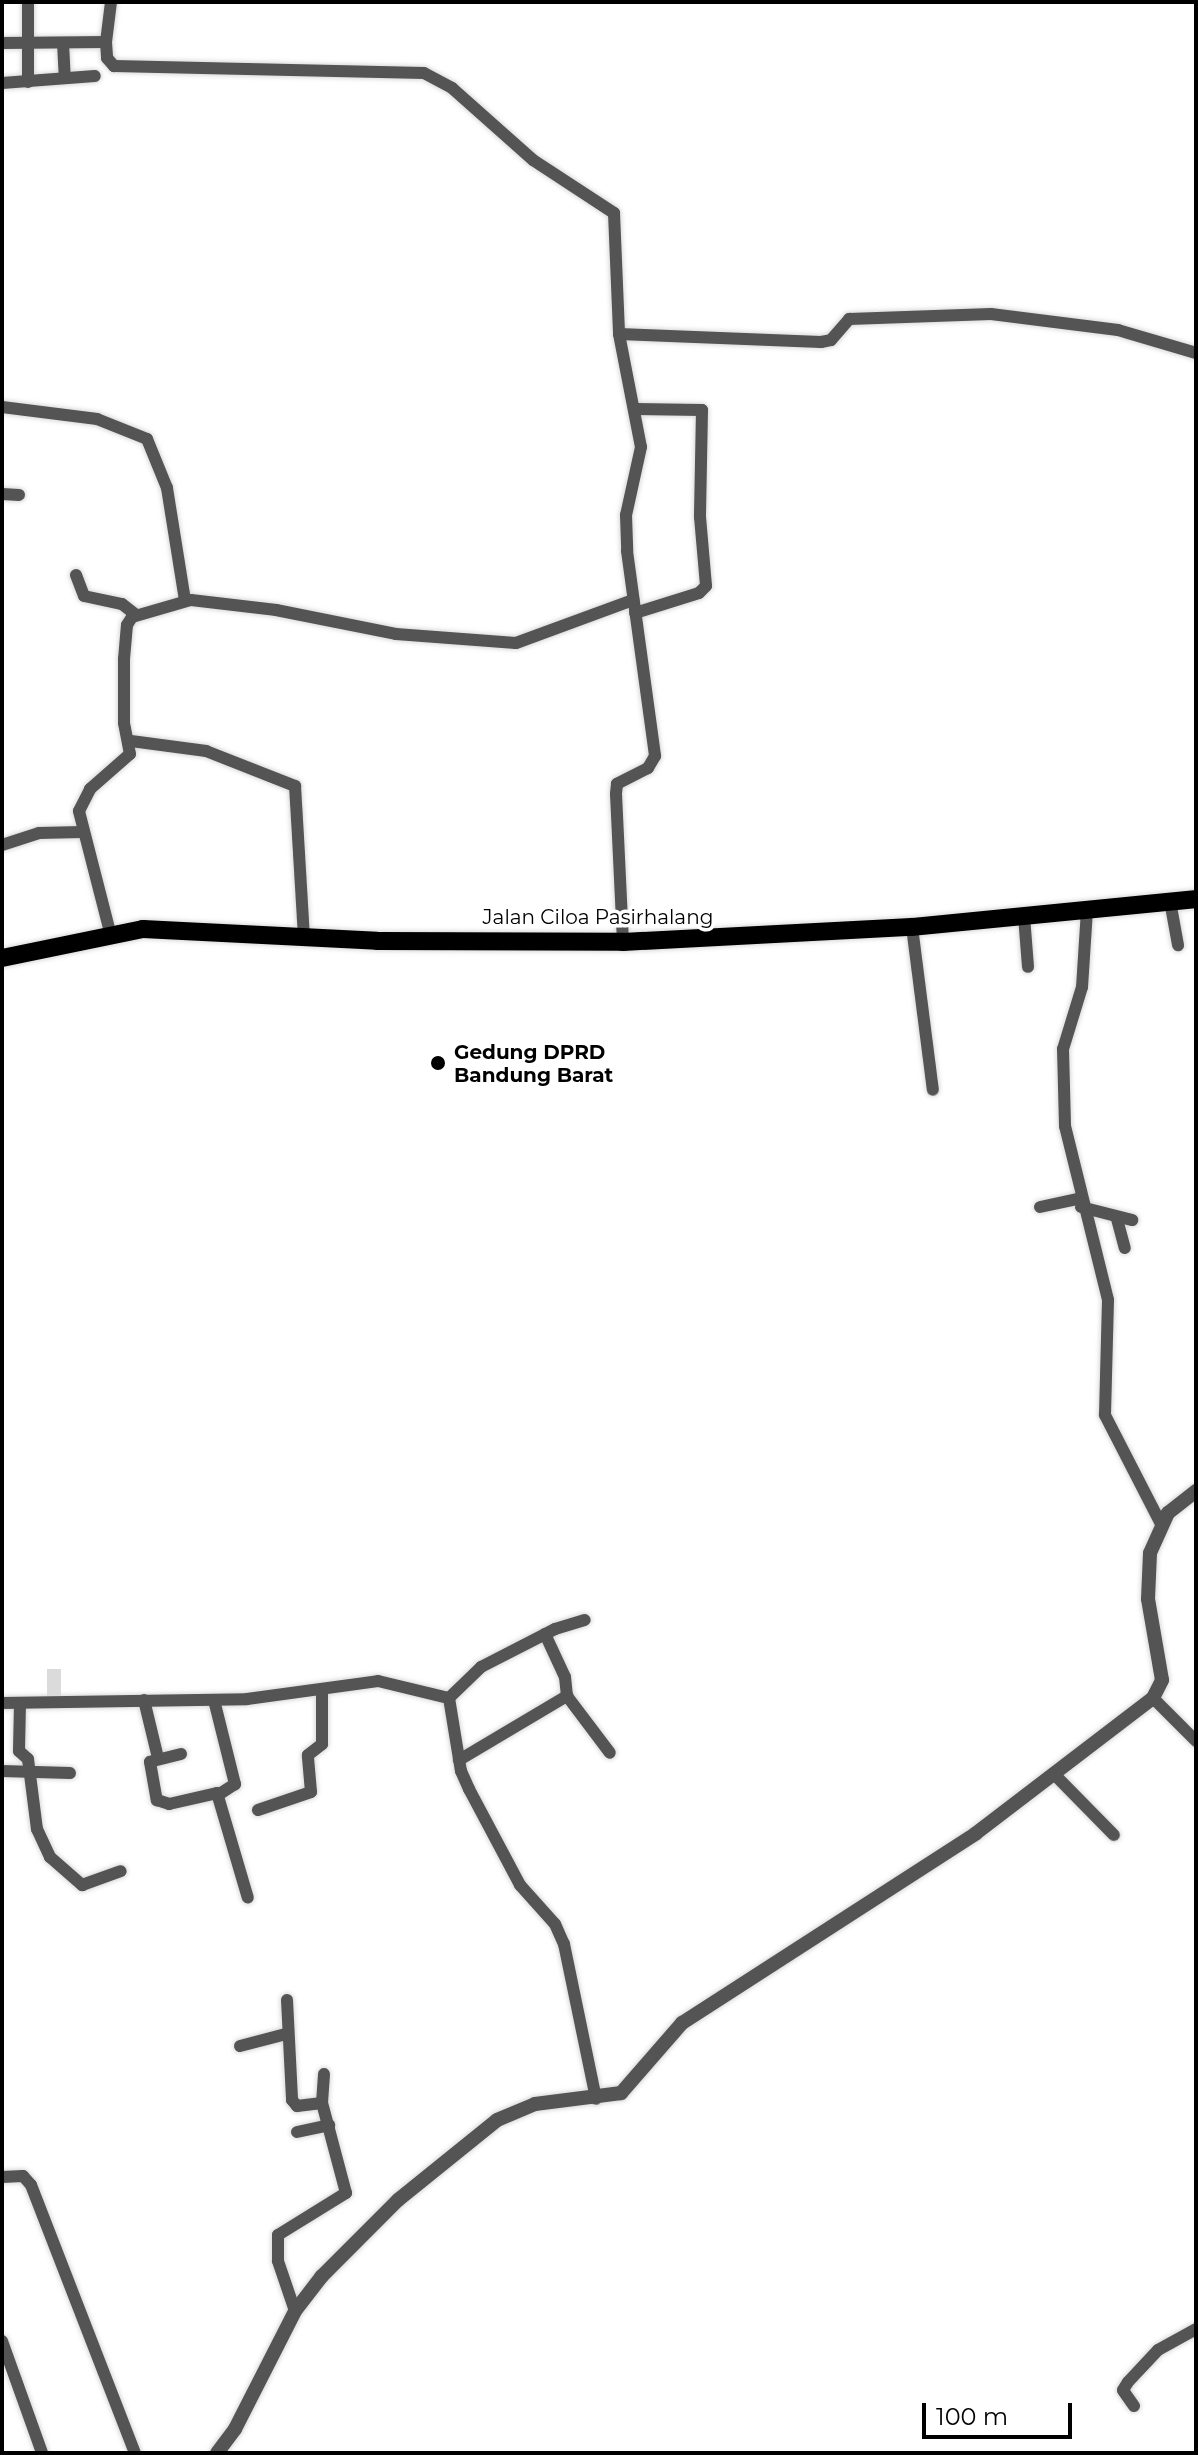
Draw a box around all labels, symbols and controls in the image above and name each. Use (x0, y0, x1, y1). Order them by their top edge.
street label: Jalan Ciloa Pasirhalang (483, 905, 713, 929)
place label: Gedung DPRD Bandung Barat (454, 1040, 613, 1087)
marker: Gedung DPRD Bandung Barat (429, 1054, 447, 1072)
scale bar (926, 2387, 1076, 2437)
text: 100 m (936, 2402, 1008, 2431)

